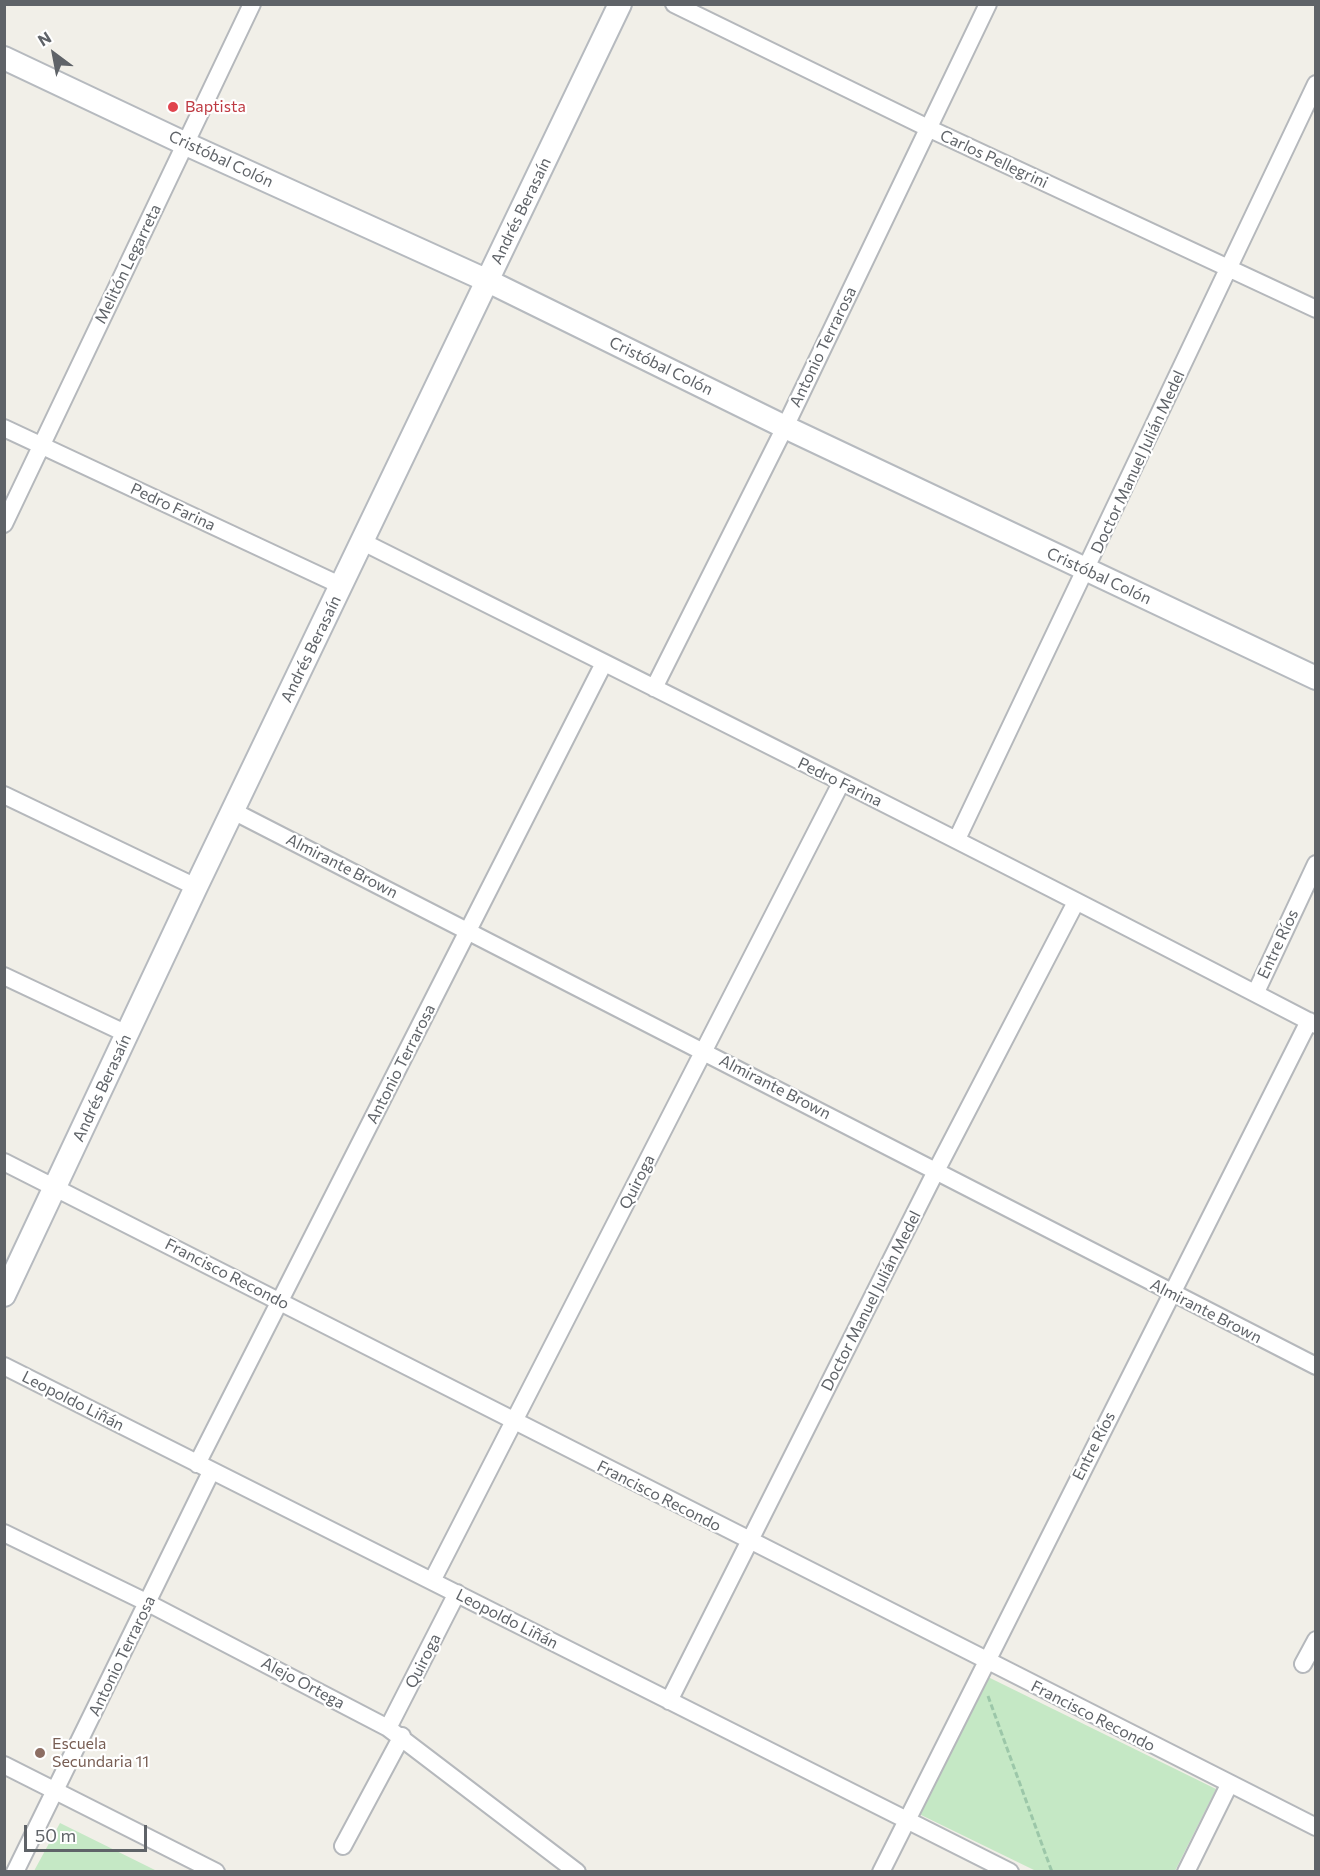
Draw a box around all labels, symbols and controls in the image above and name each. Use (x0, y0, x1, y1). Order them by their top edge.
north arrow (24, 24, 84, 84)
text: N (34, 27, 54, 50)
place label: Baptista (185, 97, 246, 117)
marker: Baptista (166, 100, 180, 114)
street label: Cristóbal Colón (166, 126, 276, 192)
street label: Carlos Pellegrini (937, 126, 1051, 192)
street label: Andrés Berasaín (487, 154, 555, 268)
street label: Melitón Legarreta (91, 201, 165, 327)
street label: Antonio Terrarosa (785, 284, 861, 410)
street label: Cristóbal Colón (606, 333, 716, 399)
street label: Doctor Manuel Julián Medel (1087, 367, 1189, 557)
street label: Pedro Farina (128, 479, 218, 535)
street label: Cristóbal Colón (1044, 543, 1154, 609)
street label: Andrés Berasaín (277, 592, 345, 706)
street label: Pedro Farina (795, 753, 885, 811)
street label: Almirante Brown (283, 830, 401, 902)
street label: Entre Ríos (1254, 906, 1302, 982)
street label: Antonio Terrarosa (363, 1001, 439, 1127)
street label: Andrés Berasaín (69, 1031, 135, 1145)
street label: Almirante Brown (716, 1051, 834, 1123)
street label: Quiroga (615, 1151, 659, 1213)
street label: Doctor Manuel Julián Medel (817, 1208, 925, 1394)
street label: Francisco Recondo (162, 1234, 292, 1314)
street label: Almirante Brown (1147, 1275, 1265, 1347)
street label: Leopoldo Liñán (19, 1367, 127, 1435)
street label: Entre Ríos (1069, 1409, 1119, 1483)
street label: Francisco Recondo (594, 1456, 724, 1536)
street label: Leopoldo Liñán (453, 1585, 561, 1653)
street label: Antonio Terrarosa (84, 1593, 160, 1719)
street label: Quiroga (401, 1630, 445, 1692)
street label: Alejo Ortega (258, 1653, 348, 1713)
street label: Francisco Recondo (1028, 1676, 1158, 1756)
place label: Escuela Secundaria 11 (52, 1734, 149, 1772)
marker: Escuela Secundaria 11 (33, 1746, 47, 1760)
scale bar (27, 1813, 150, 1851)
text: 50 m (35, 1824, 76, 1846)

